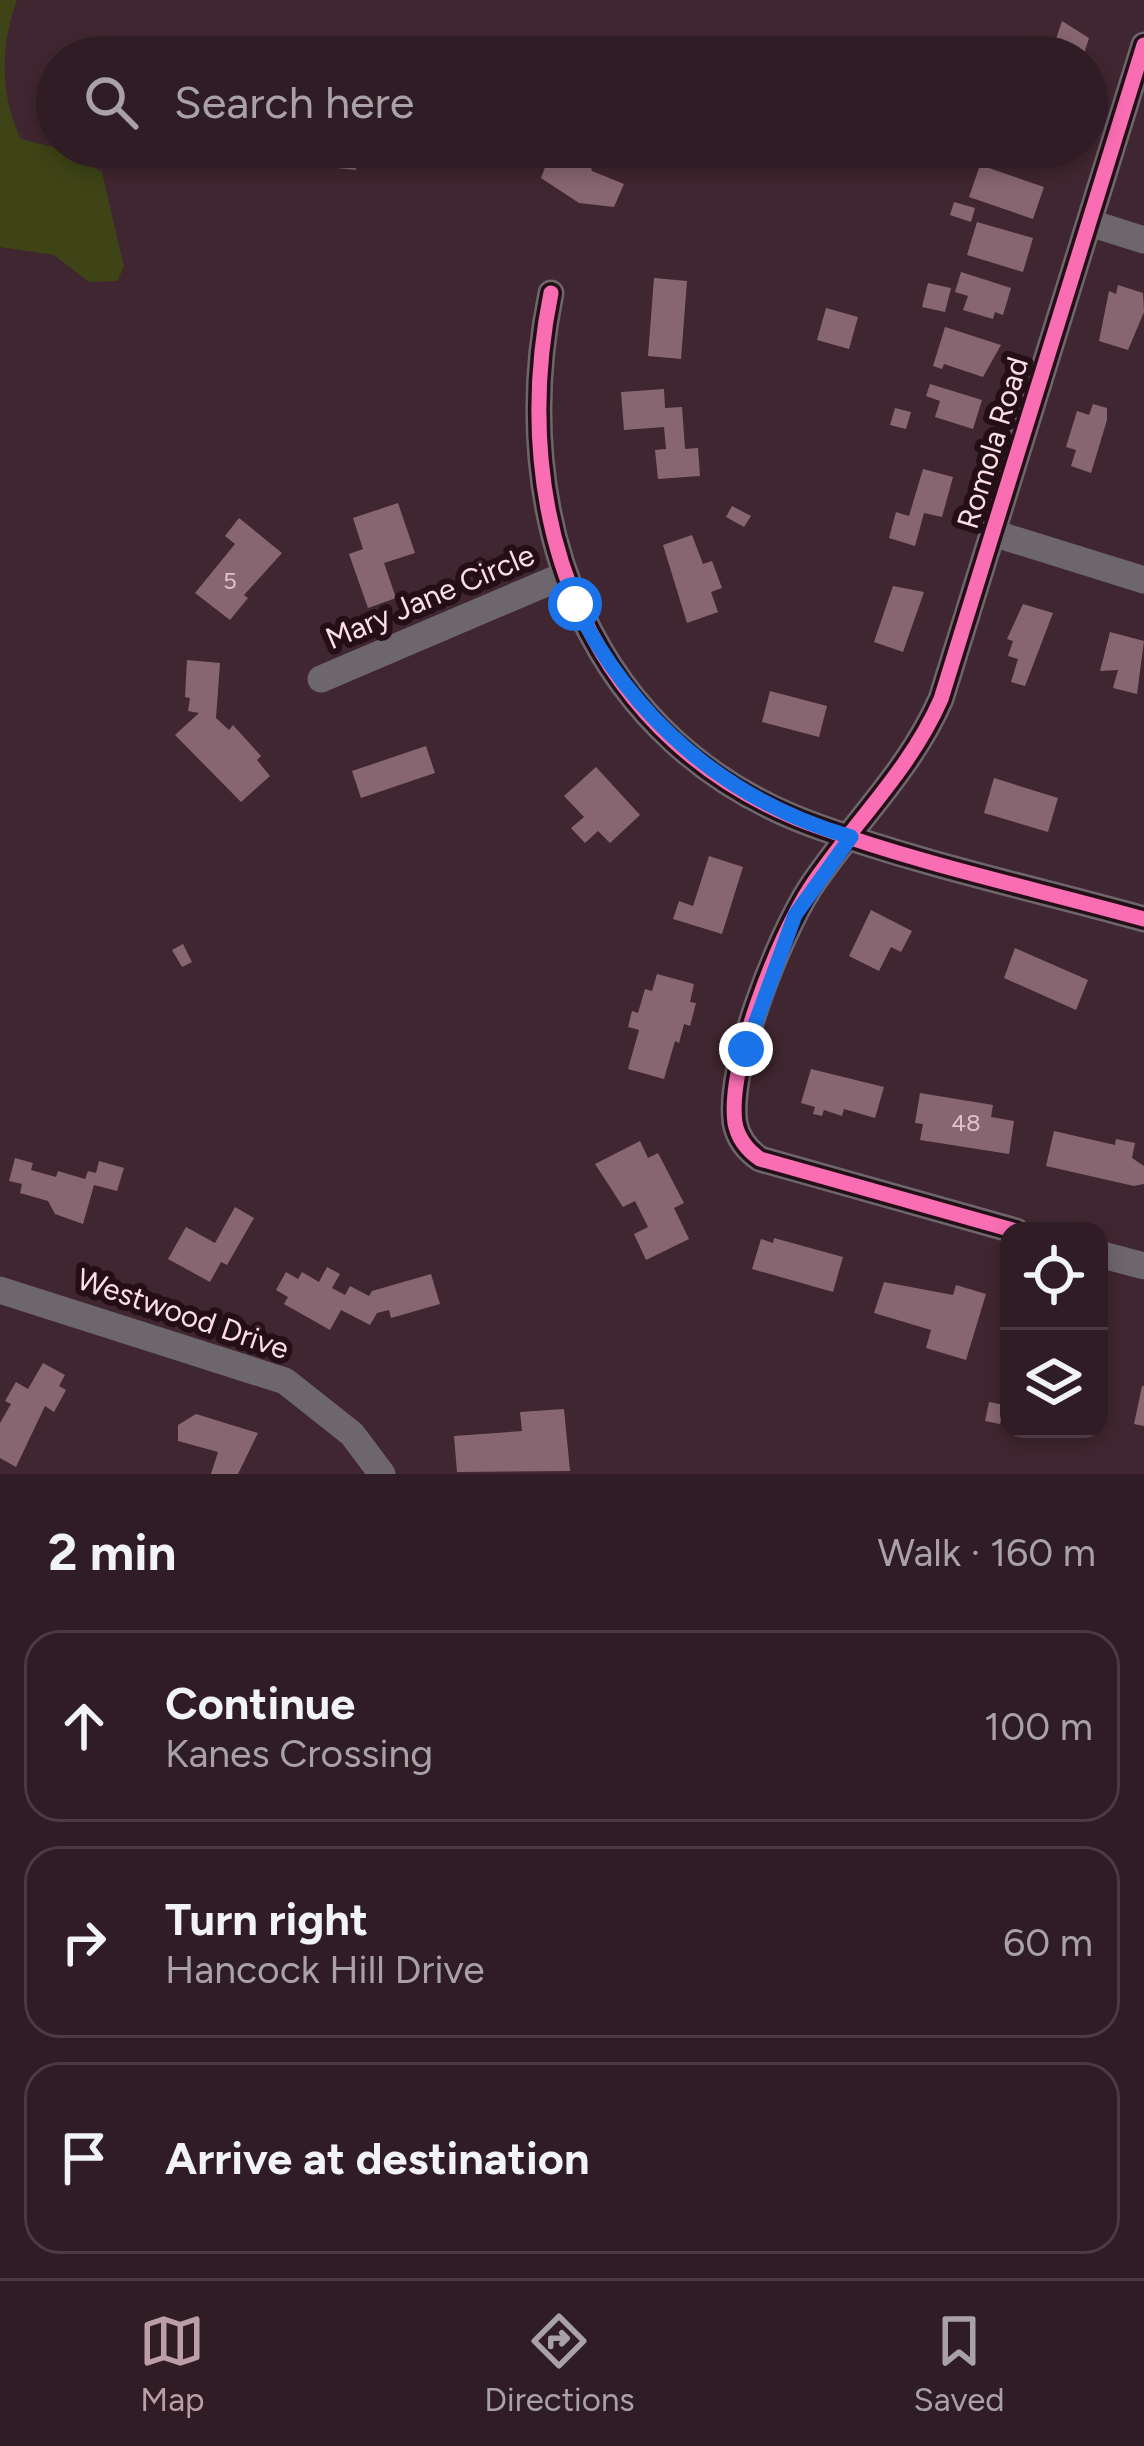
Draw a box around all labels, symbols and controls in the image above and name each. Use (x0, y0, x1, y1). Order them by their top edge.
search box (36, 36, 1108, 168)
icon: search (78, 69, 144, 135)
text: Search here (174, 75, 414, 129)
street label: Romola Road (949, 353, 1036, 533)
street label: Mary Jane Circle (320, 536, 540, 657)
house number: 5 (223, 566, 237, 595)
route start (548, 577, 602, 631)
route end (719, 1022, 773, 1076)
house number: 48 (951, 1108, 981, 1137)
map controls (1000, 1222, 1108, 1438)
button: locate (1000, 1222, 1108, 1330)
street label: Westwood Drive (72, 1260, 294, 1367)
button: layers (1000, 1330, 1108, 1438)
text: 2 min (48, 1522, 176, 1583)
text: Walk · 160 m (878, 1529, 1096, 1576)
text: Continue (165, 1676, 355, 1730)
icon: ahead (51, 1693, 117, 1759)
text: 100 m (984, 1703, 1093, 1750)
text: Kanes Crossing (165, 1730, 433, 1777)
text: Turn right (165, 1892, 368, 1946)
icon: right (51, 1909, 117, 1975)
text: 60 m (1003, 1919, 1093, 1966)
text: Hancock Hill Drive (165, 1946, 485, 1993)
icon: arrive (51, 2125, 117, 2191)
text: Arrive at destination (165, 2131, 589, 2185)
tab: Map (139, 2308, 205, 2419)
tab: Directions (484, 2308, 635, 2419)
tab: Saved (914, 2308, 1005, 2419)

